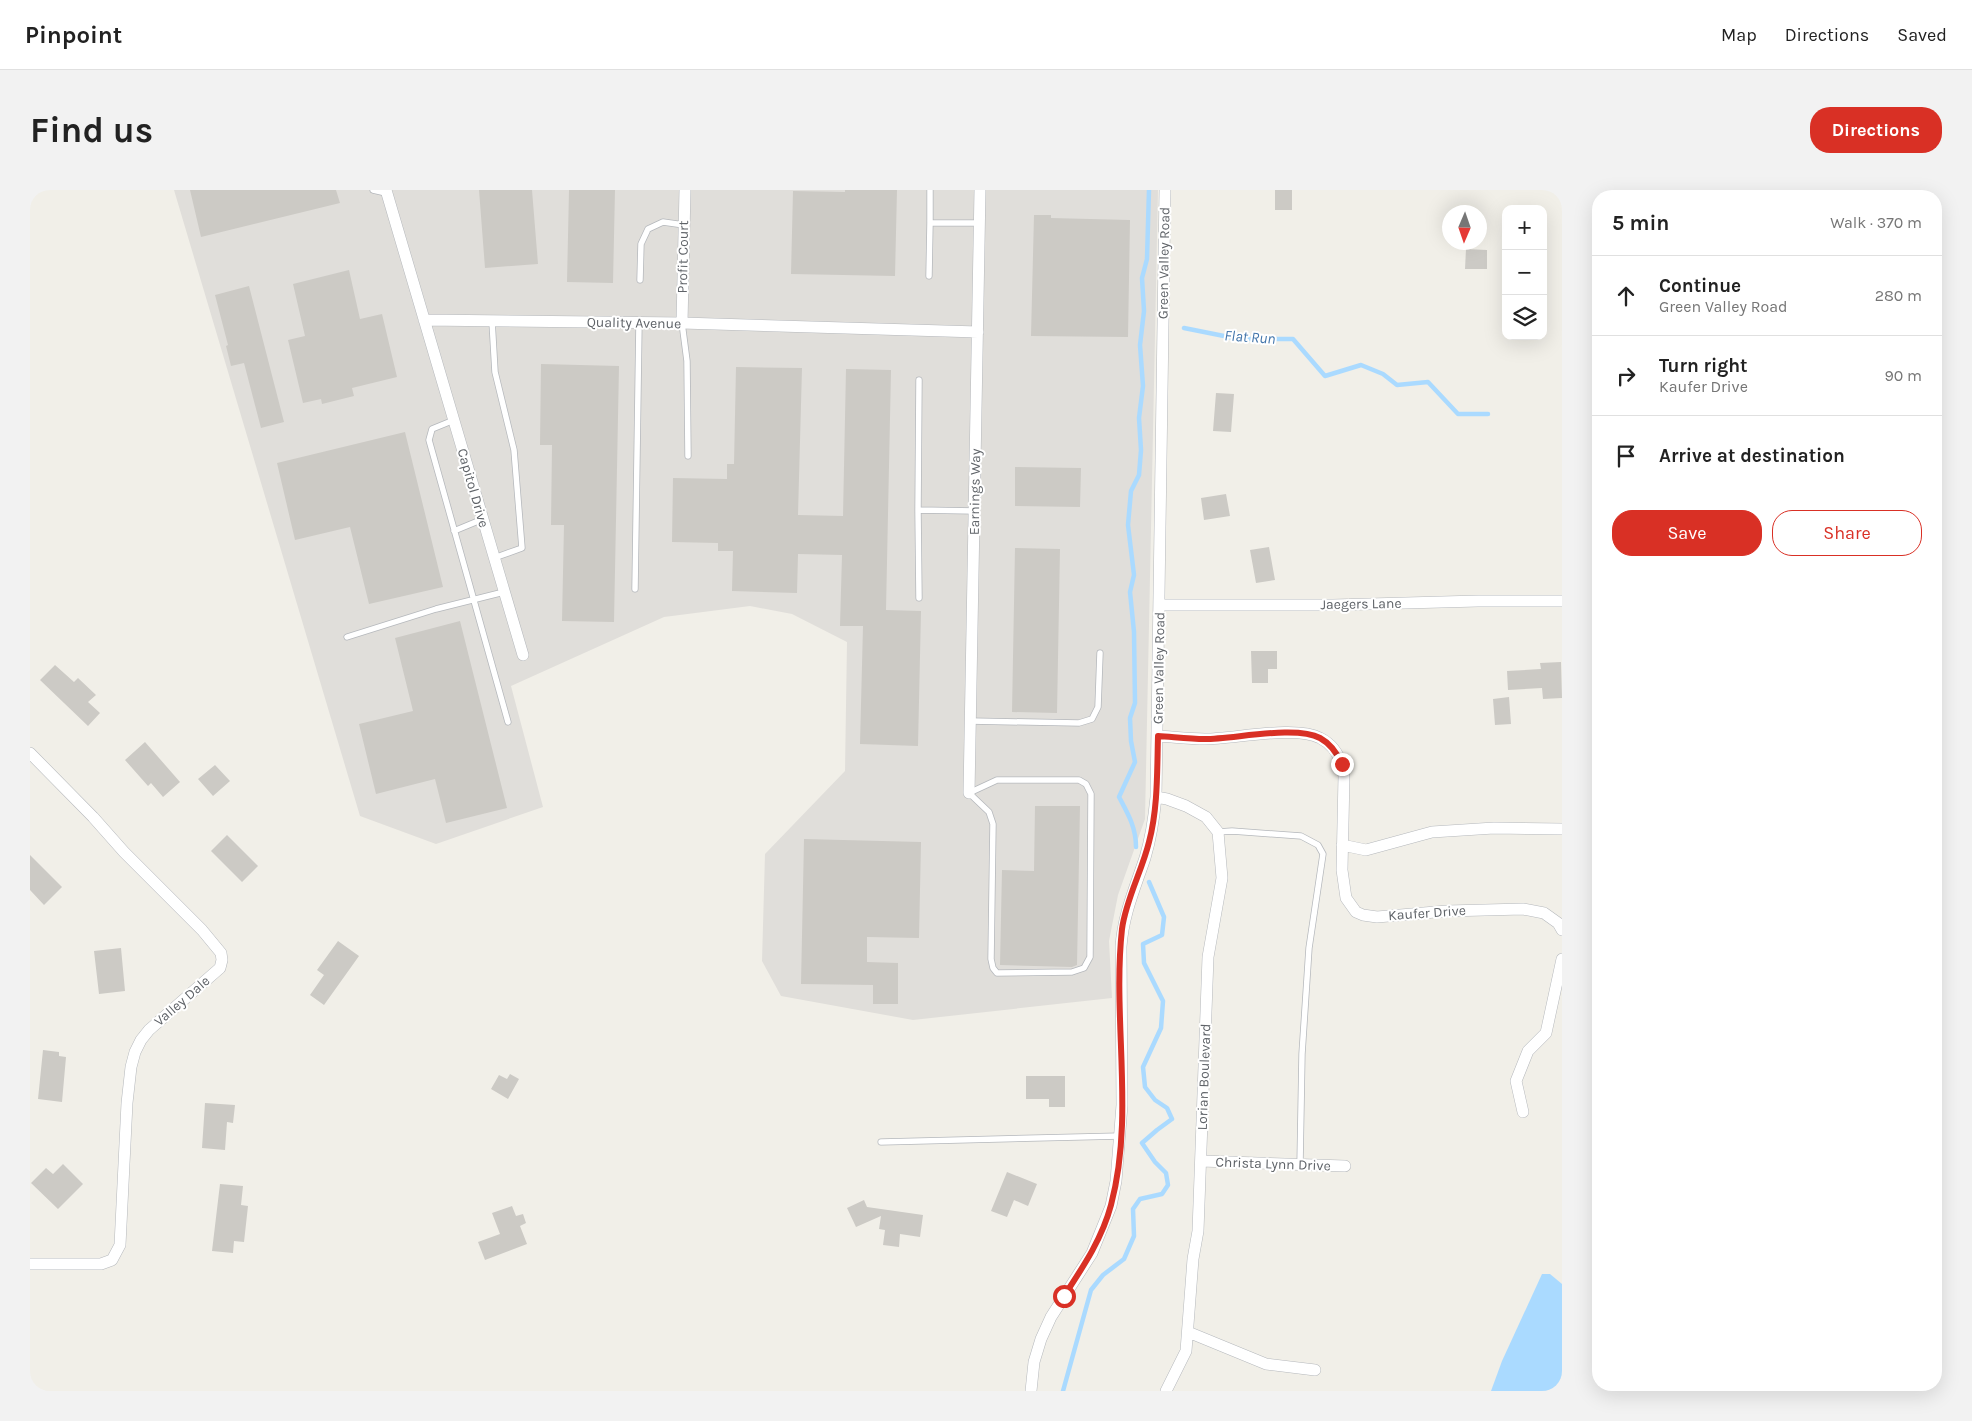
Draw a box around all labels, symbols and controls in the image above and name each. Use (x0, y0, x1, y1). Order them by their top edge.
text: Pinpoint (25, 21, 122, 49)
text: Map (1721, 24, 1757, 46)
text: Directions (1785, 24, 1869, 46)
text: Saved (1897, 24, 1947, 46)
button: Directions (1810, 107, 1942, 153)
text: Find us (30, 110, 153, 151)
north arrow (1442, 205, 1487, 250)
map controls (1502, 205, 1547, 340)
button: + (1502, 205, 1547, 250)
street label: Green Valley Road (1155, 207, 1173, 319)
text: 5 min (1612, 211, 1669, 235)
text: Walk · 370 m (1830, 213, 1922, 232)
street label: Profit Court (674, 220, 692, 294)
button: − (1502, 250, 1547, 295)
text: Continue (1659, 275, 1741, 297)
icon: ahead (1612, 282, 1640, 310)
text: 280 m (1875, 286, 1922, 305)
button: layers (1502, 295, 1547, 340)
text: Green Valley Road (1659, 297, 1788, 316)
street label: Quality Avenue (587, 314, 681, 332)
water label: Flat Run (1224, 326, 1276, 348)
text: Turn right (1659, 355, 1748, 377)
icon: right (1612, 362, 1640, 390)
text: 90 m (1884, 366, 1922, 385)
text: Kaufer Drive (1659, 377, 1748, 396)
icon: arrive (1612, 442, 1640, 470)
text: Arrive at destination (1659, 445, 1845, 467)
street label: Capitol Drive (454, 446, 492, 530)
street label: Earnings Way (966, 448, 984, 535)
button: Save (1612, 510, 1762, 556)
button: Share (1772, 510, 1922, 556)
street label: Jaegers Lane (1320, 595, 1402, 613)
street label: Green Valley Road (1150, 612, 1168, 724)
route end (1331, 753, 1354, 776)
street label: Kaufer Drive (1388, 902, 1466, 924)
street label: Valley Dale (151, 972, 213, 1030)
street label: Lorian Boulevard (1194, 1023, 1214, 1131)
street label: Christa Lynn Drive (1215, 1153, 1331, 1175)
route start (1053, 1285, 1076, 1308)

